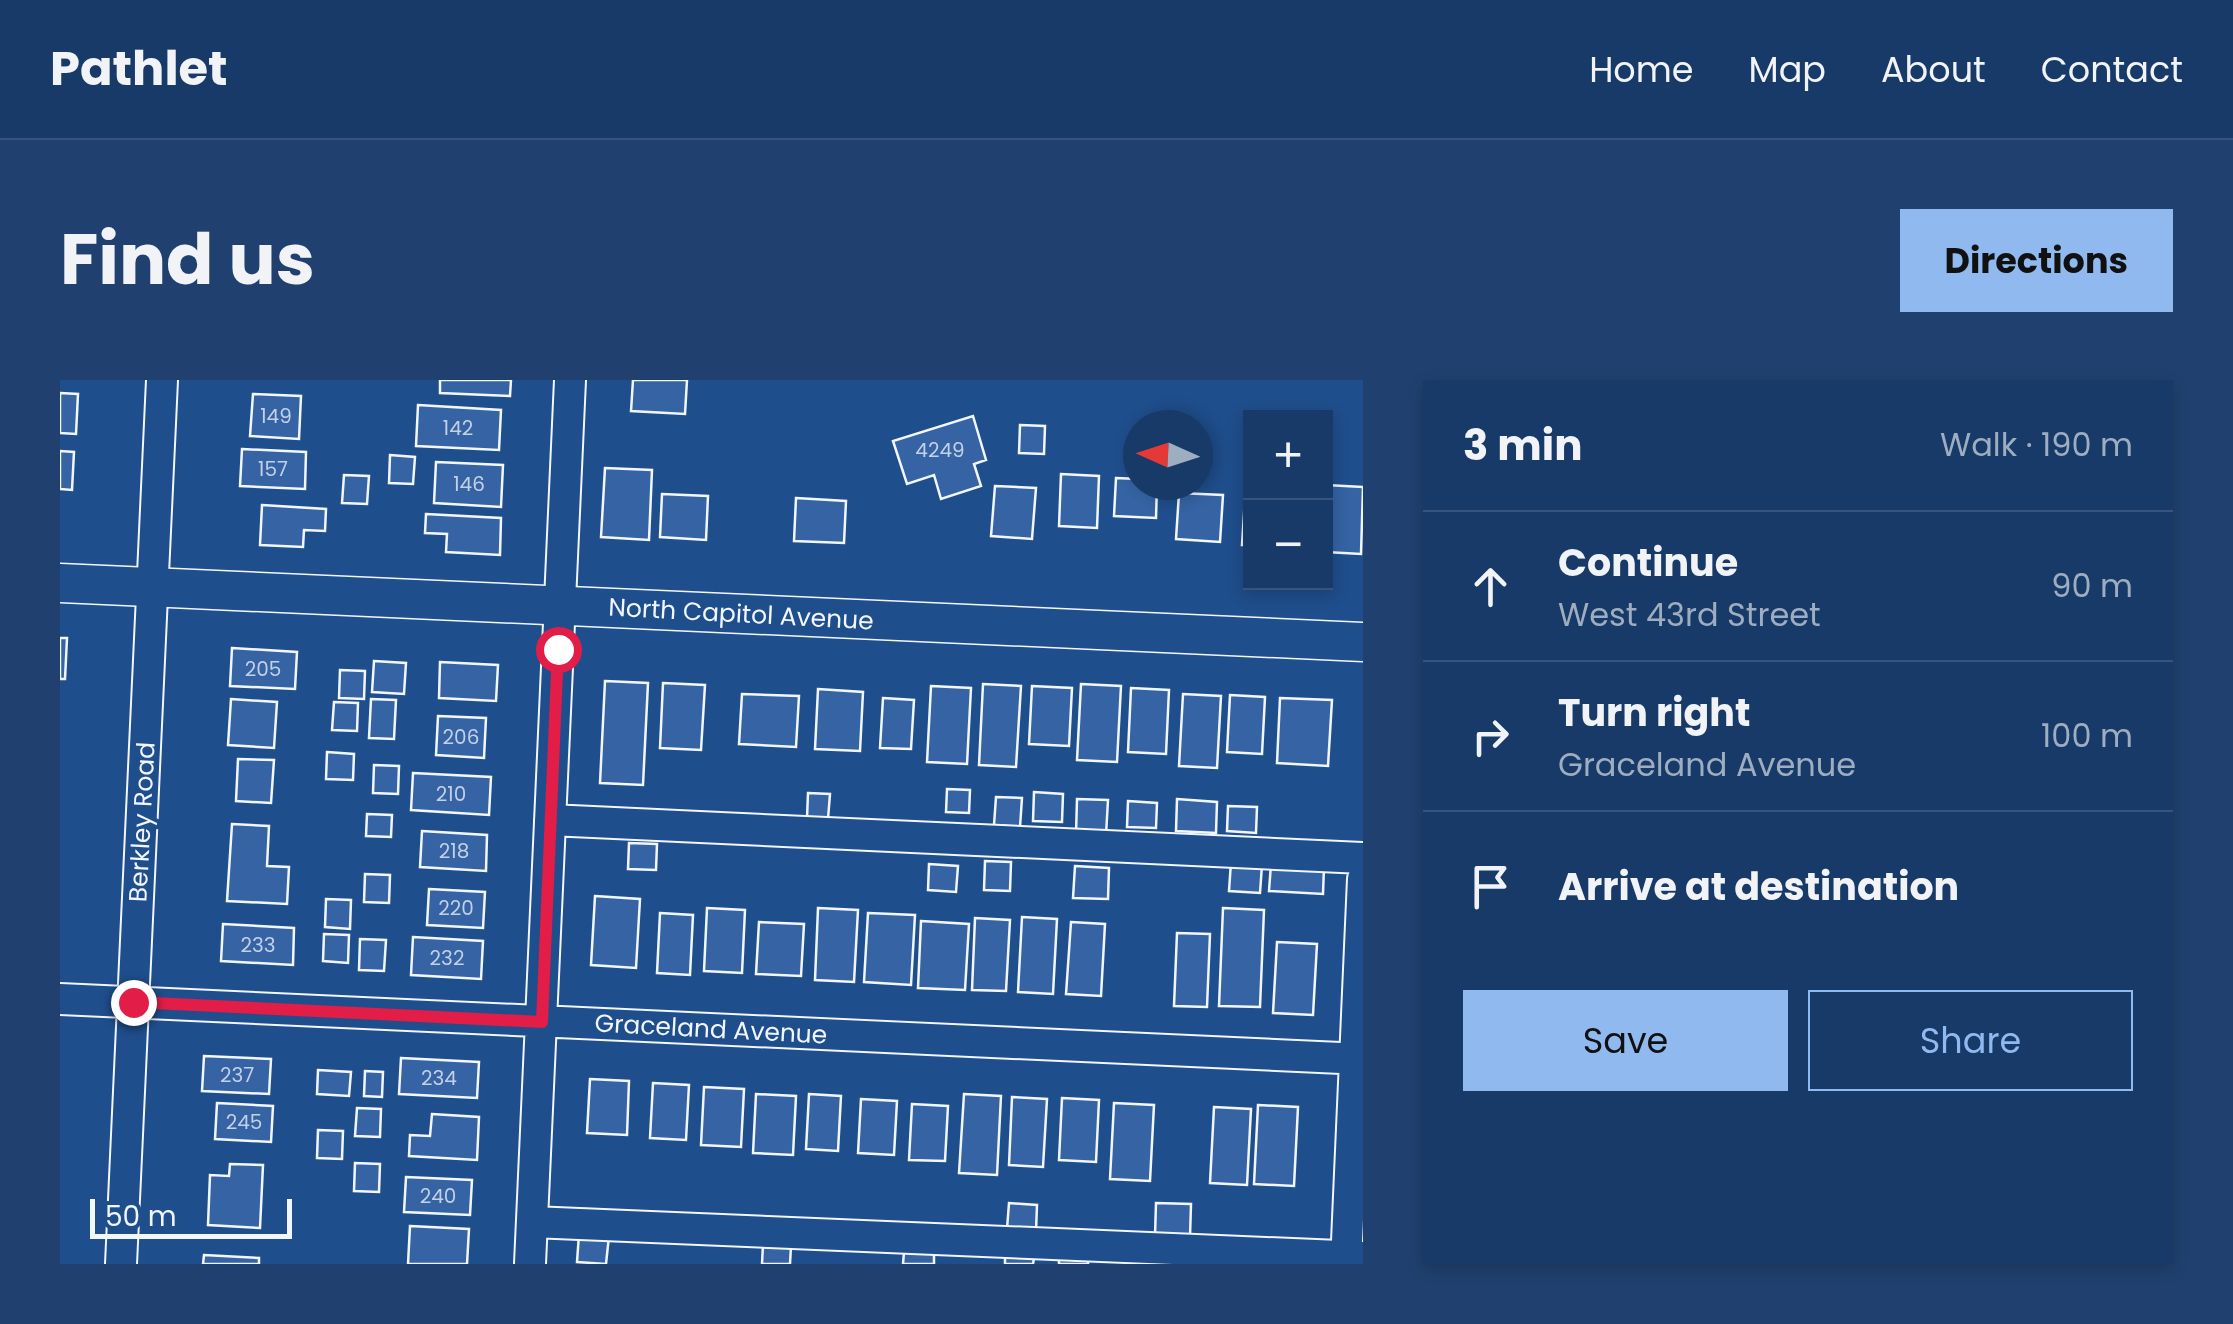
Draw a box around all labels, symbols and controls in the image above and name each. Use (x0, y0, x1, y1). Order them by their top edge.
text: Pathlet (50, 35, 228, 102)
text: Home (1589, 45, 1694, 94)
text: Map (1749, 45, 1826, 94)
text: About (1881, 45, 1986, 94)
text: Contact (2041, 45, 2183, 94)
button: Directions (1900, 209, 2173, 312)
text: Find us (60, 210, 315, 309)
house number: 149 (260, 402, 292, 430)
north arrow (1123, 410, 1213, 500)
map controls (1243, 410, 1333, 590)
button: + (1243, 410, 1333, 500)
house number: 142 (443, 414, 473, 442)
text: 3 min (1463, 416, 1583, 475)
text: Walk · 190 m (1940, 422, 2133, 467)
house number: 4249 (915, 436, 965, 464)
house number: 157 (258, 455, 288, 483)
house number: 146 (453, 470, 485, 498)
button: − (1243, 500, 1333, 590)
text: Continue (1558, 536, 1738, 589)
icon: ahead (1463, 559, 1518, 614)
text: 90 m (2051, 563, 2133, 608)
street label: North Capitol Avenue (607, 590, 875, 638)
text: West 43rd Street (1558, 592, 1821, 637)
route start (536, 627, 582, 673)
house number: 205 (245, 655, 281, 683)
text: Turn right (1558, 686, 1750, 739)
icon: right (1463, 709, 1518, 764)
text: 100 m (2041, 713, 2133, 758)
house number: 206 (443, 723, 479, 751)
street label: Berkley Road (120, 741, 164, 903)
text: Graceland Avenue (1558, 742, 1856, 787)
house number: 210 (436, 780, 466, 808)
house number: 218 (439, 837, 469, 865)
icon: arrive (1463, 859, 1518, 914)
text: Arrive at destination (1558, 860, 1959, 913)
house number: 220 (438, 894, 474, 922)
house number: 233 (240, 931, 276, 959)
house number: 232 (430, 944, 464, 972)
route end (111, 980, 157, 1026)
button: Save (1463, 990, 1788, 1091)
button: Share (1808, 990, 2133, 1091)
street label: Graceland Avenue (594, 1005, 828, 1053)
house number: 237 (220, 1061, 254, 1089)
house number: 234 (421, 1064, 457, 1092)
house number: 245 (226, 1108, 262, 1136)
house number: 240 (420, 1182, 456, 1210)
scale bar (90, 1194, 292, 1238)
text: 50 m (105, 1197, 176, 1236)

